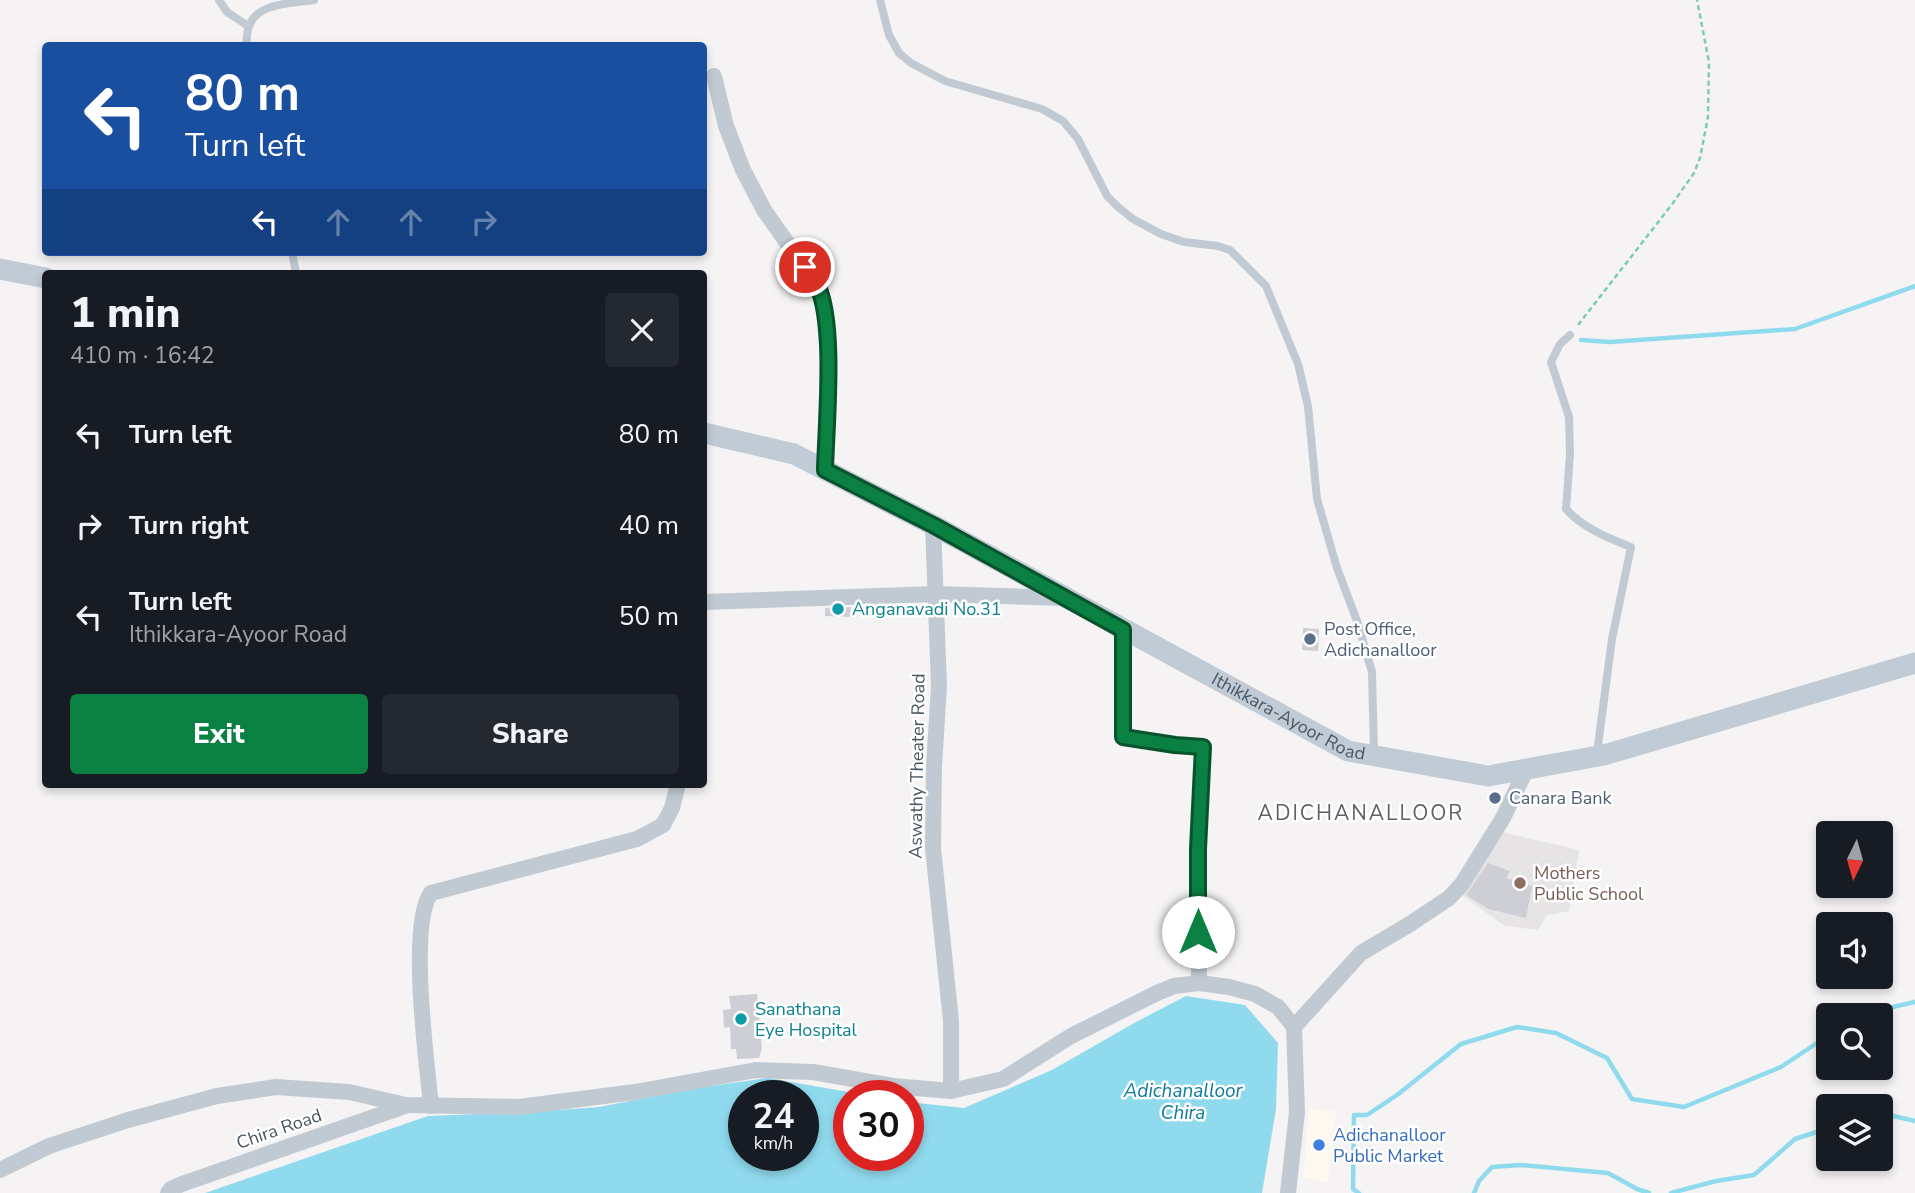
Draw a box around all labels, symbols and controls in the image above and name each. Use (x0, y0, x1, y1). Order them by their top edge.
text: 80 m (185, 60, 300, 127)
icon: left (70, 70, 161, 161)
text: Turn left (185, 124, 305, 167)
icon: left (246, 203, 284, 241)
icon: ahead (319, 203, 357, 241)
icon: ahead (392, 203, 430, 241)
icon: right (465, 203, 503, 241)
pin (775, 237, 835, 297)
icon: arrive (786, 248, 824, 286)
text: 1 min (70, 285, 180, 342)
button: close (605, 293, 679, 367)
text: 410 m · 16:42 (70, 340, 215, 371)
icon: left (70, 416, 108, 454)
text: Turn left (129, 417, 232, 452)
text: 80 m (619, 417, 679, 452)
icon: right (70, 507, 108, 545)
text: Turn right (129, 508, 248, 543)
text: 40 m (619, 508, 679, 543)
text: Turn left (129, 584, 232, 619)
place label: Anganavadi No.31 (852, 597, 1002, 621)
icon: left (70, 598, 108, 636)
text: 50 m (619, 599, 679, 634)
marker: Anganavadi No.31 (830, 601, 846, 617)
place label: Post Office, Adichanalloor (1324, 617, 1437, 662)
text: Ithikkara-Ayoor Road (129, 619, 347, 650)
marker: Post Office, Adichanalloor (1302, 631, 1318, 647)
street label: Ithikkara-Ayoor Road (1207, 667, 1367, 766)
street label: Aswathy Theater Road (903, 673, 931, 859)
button: Exit (70, 694, 368, 774)
button: Share (382, 694, 679, 774)
place label: Canara Bank (1509, 786, 1613, 810)
marker: Canara Bank (1487, 790, 1503, 806)
district label: ADICHANALLOOR (1258, 799, 1464, 827)
north arrow (1816, 821, 1894, 898)
map controls (1816, 821, 1893, 1171)
place label: Mothers Public School (1534, 861, 1644, 906)
marker: Mothers Public School (1512, 875, 1528, 891)
position arrow (1161, 895, 1235, 969)
button: sound (1816, 912, 1893, 989)
place label: Sanathana Eye Hospital (755, 997, 858, 1042)
button: search (1816, 1003, 1893, 1080)
marker: Sanathana Eye Hospital (733, 1011, 749, 1027)
water label: Adichanalloor Chira (1123, 1078, 1244, 1126)
speed limit sign: 30 (833, 1080, 924, 1171)
text: 24 (752, 1093, 795, 1140)
button: layers (1816, 1094, 1893, 1171)
street label: Chira Road (233, 1103, 325, 1155)
place label: Adichanalloor Public Market (1333, 1123, 1446, 1168)
text: km/h (754, 1131, 793, 1155)
marker: Adichanalloor Public Market (1311, 1137, 1327, 1153)

